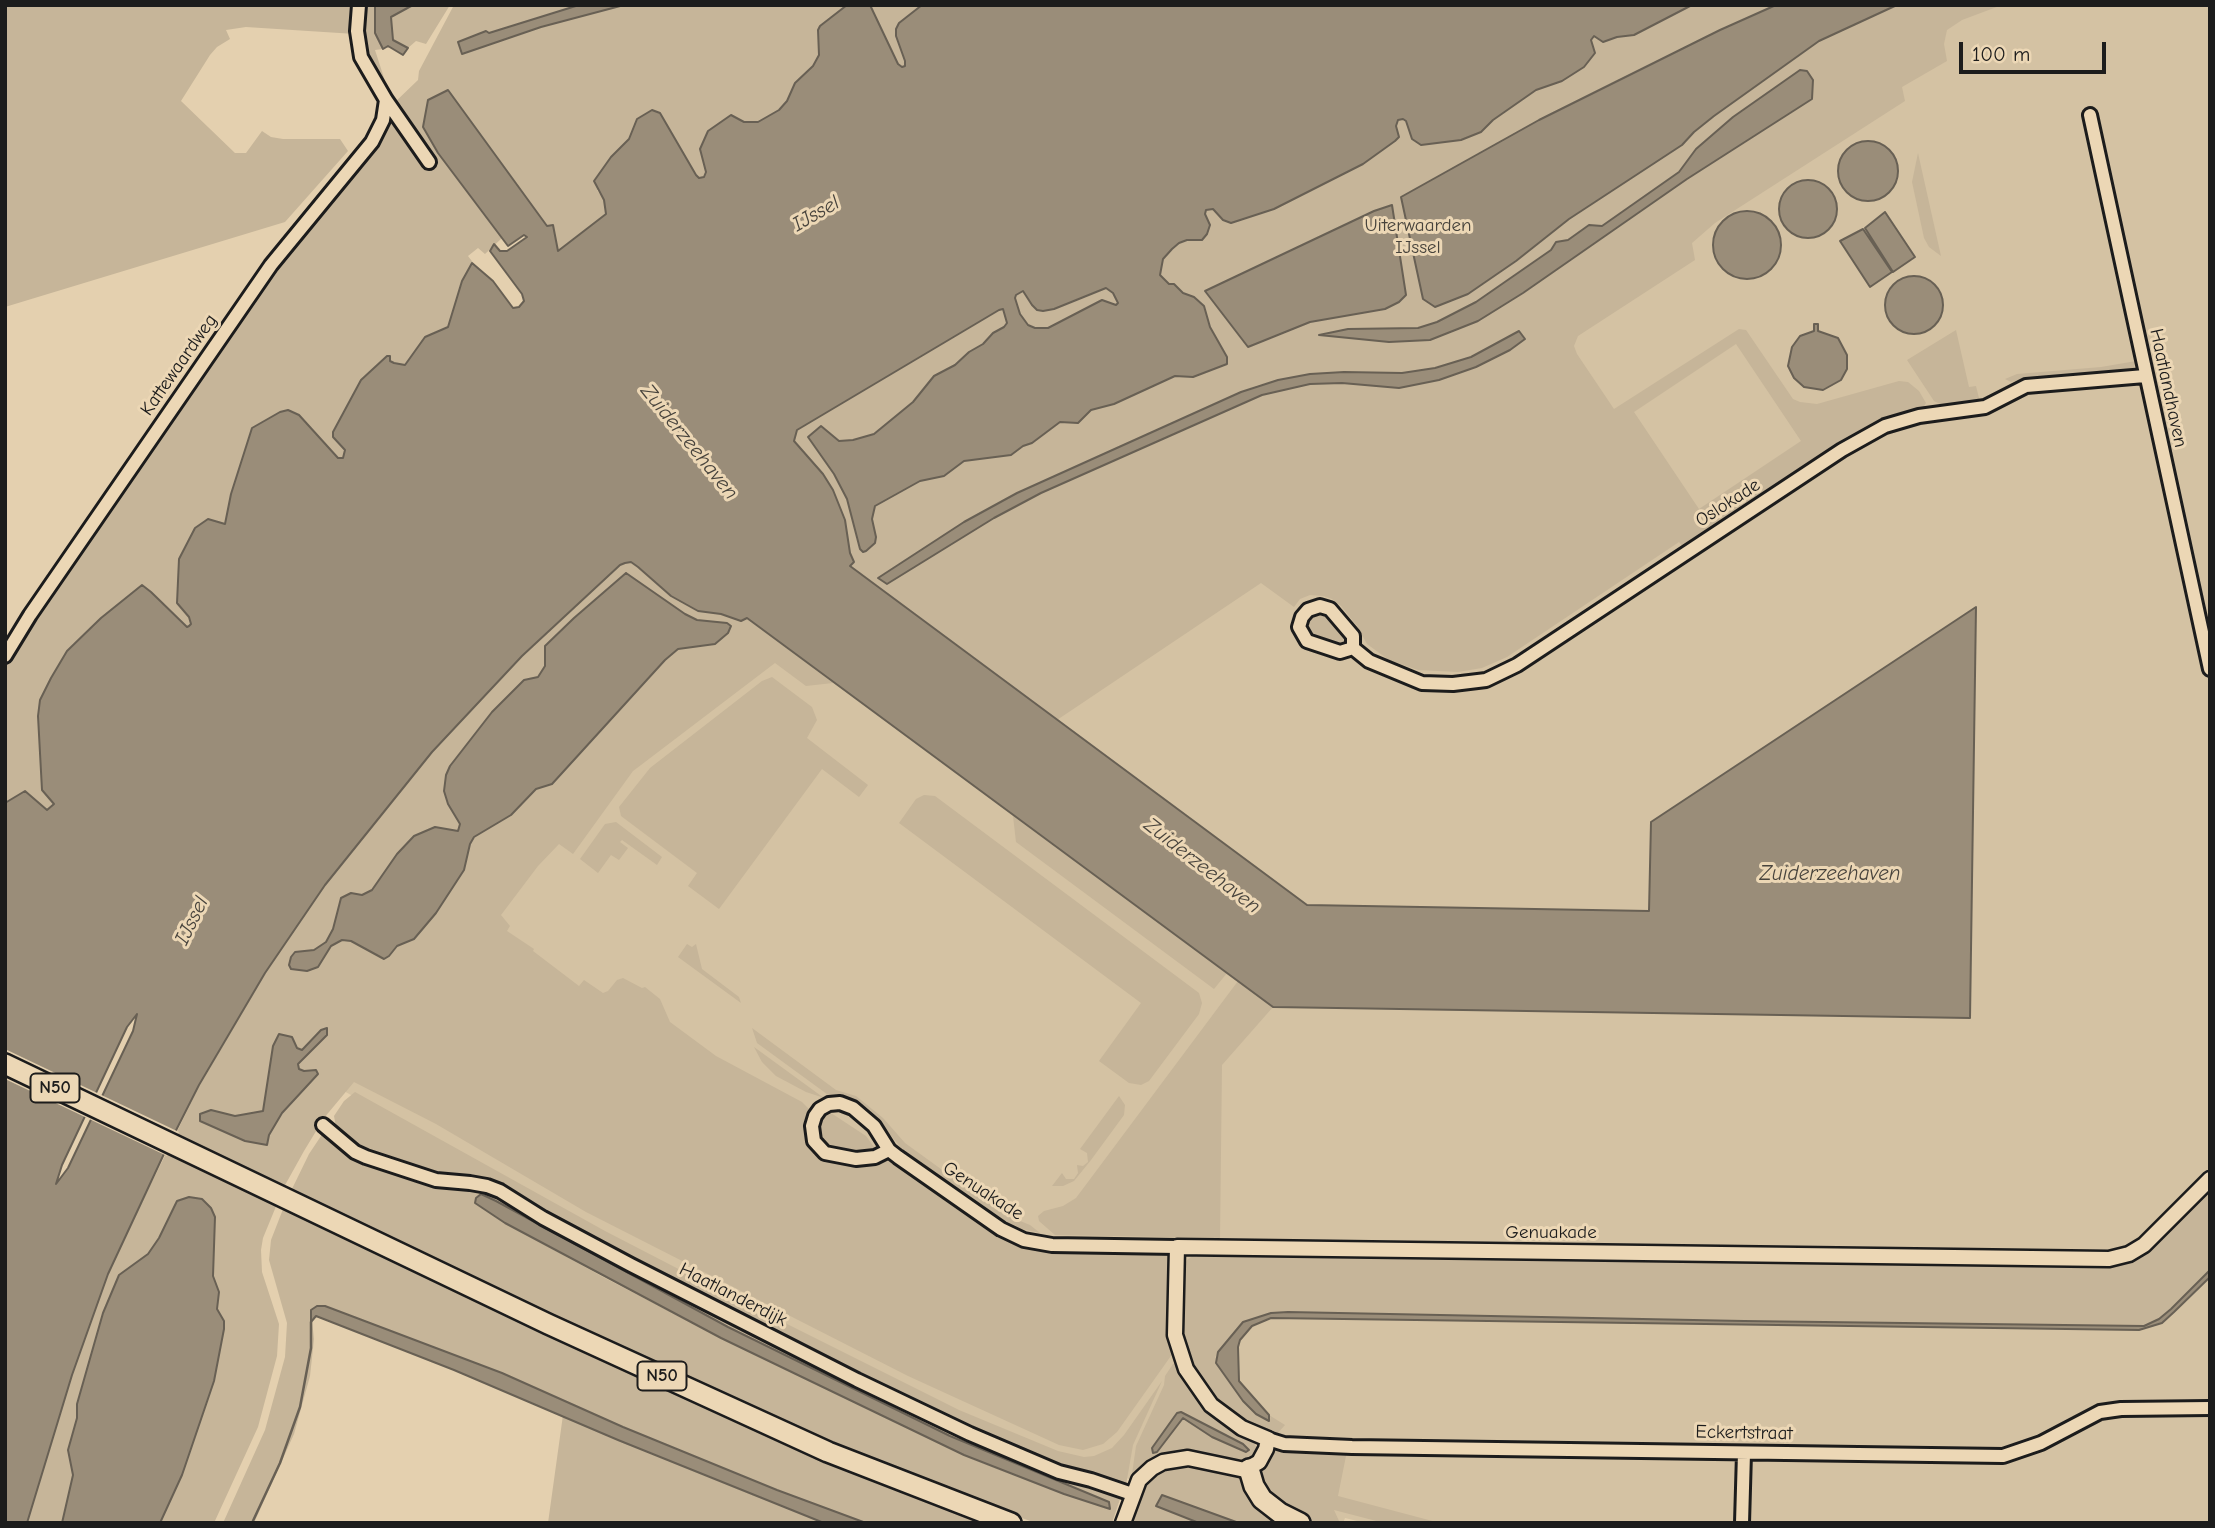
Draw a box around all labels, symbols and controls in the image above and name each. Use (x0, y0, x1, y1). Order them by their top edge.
scale bar (1963, 28, 2110, 72)
text: 100 m (1972, 42, 2030, 66)
water label: IJssel (788, 190, 844, 238)
park label: Uiterwaarden IJssel (1364, 215, 1472, 259)
street label: Kattewaardweg (136, 310, 222, 420)
street label: Haatlandhaven (2144, 327, 2192, 449)
water label: Zuiderzeehaven (635, 379, 743, 505)
street label: Oslokade (1691, 474, 1765, 532)
water label: Zuiderzeehaven (1139, 813, 1265, 919)
water label: Zuiderzeehaven (1760, 861, 1900, 887)
water label: IJssel (170, 893, 214, 949)
road number: N50 (30, 1073, 80, 1102)
street label: Genuakade (938, 1157, 1028, 1225)
street label: Genuakade (1505, 1222, 1597, 1244)
street label: Haatlanderdijk (675, 1258, 791, 1332)
road number: N50 (638, 1362, 686, 1391)
street label: Eckertstraat (1695, 1421, 1793, 1445)

